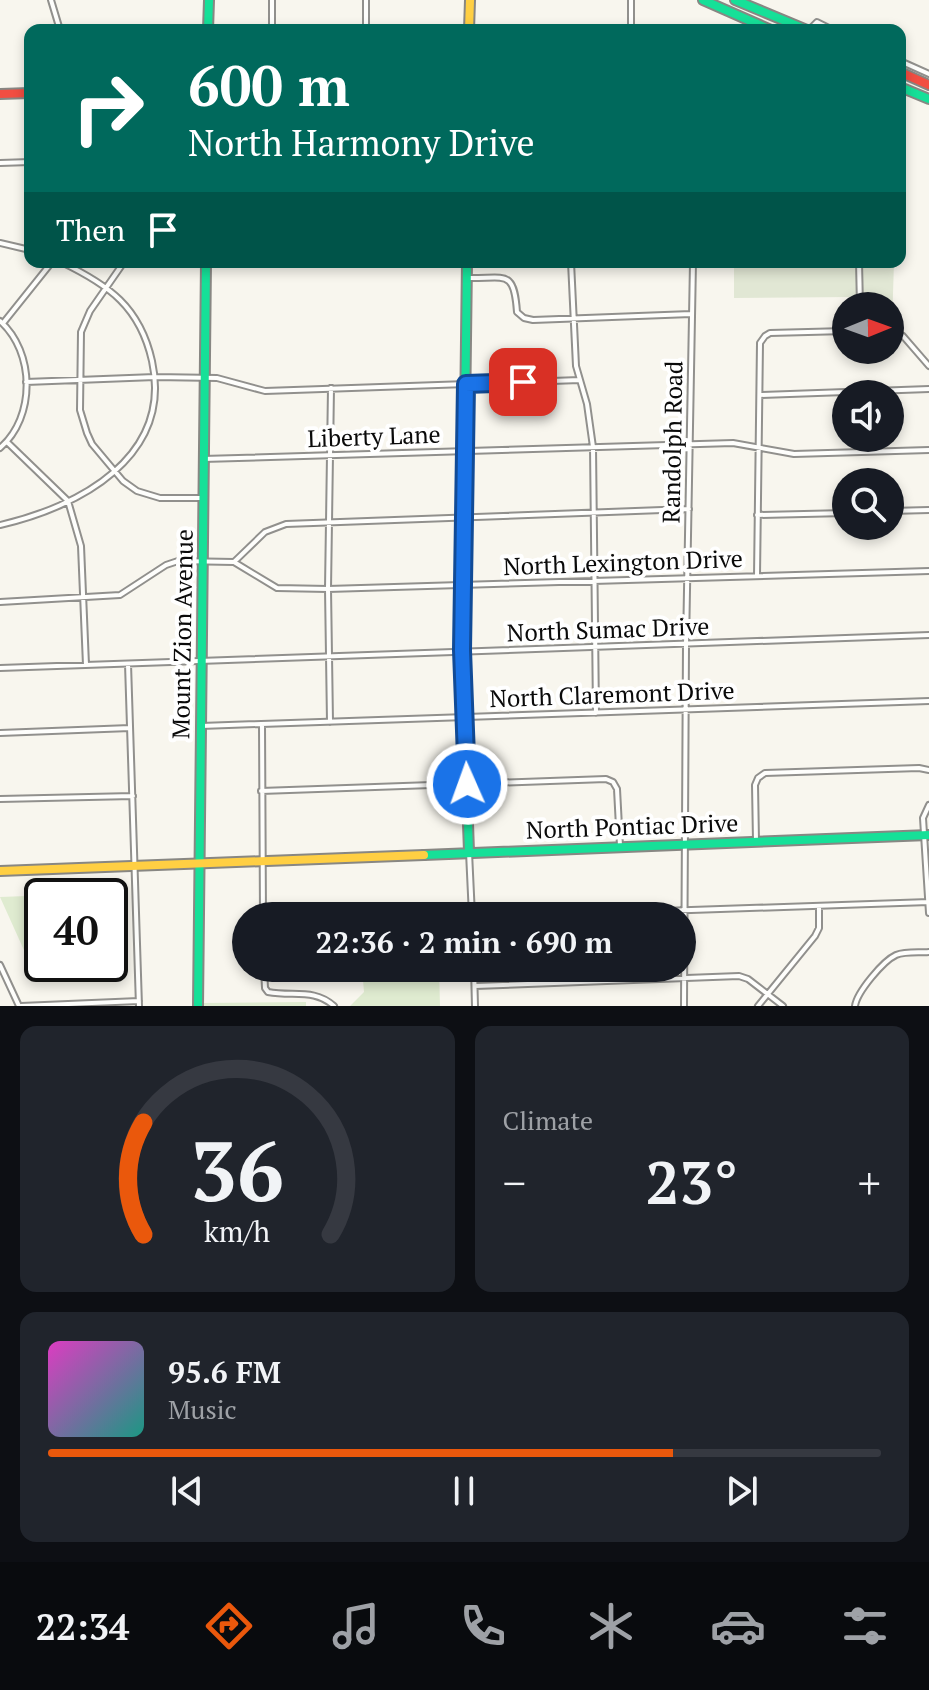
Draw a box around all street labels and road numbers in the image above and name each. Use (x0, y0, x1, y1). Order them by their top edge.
street label: Randolph Road (655, 360, 689, 524)
street label: Liberty Lane (307, 418, 441, 454)
street label: Mount Zion Avenue (164, 529, 200, 739)
street label: North Lexington Drive (503, 542, 743, 582)
street label: North Sumac Drive (506, 609, 710, 649)
street label: North Claremont Drive (489, 674, 735, 714)
street label: North Pontiac Drive (525, 806, 739, 846)

